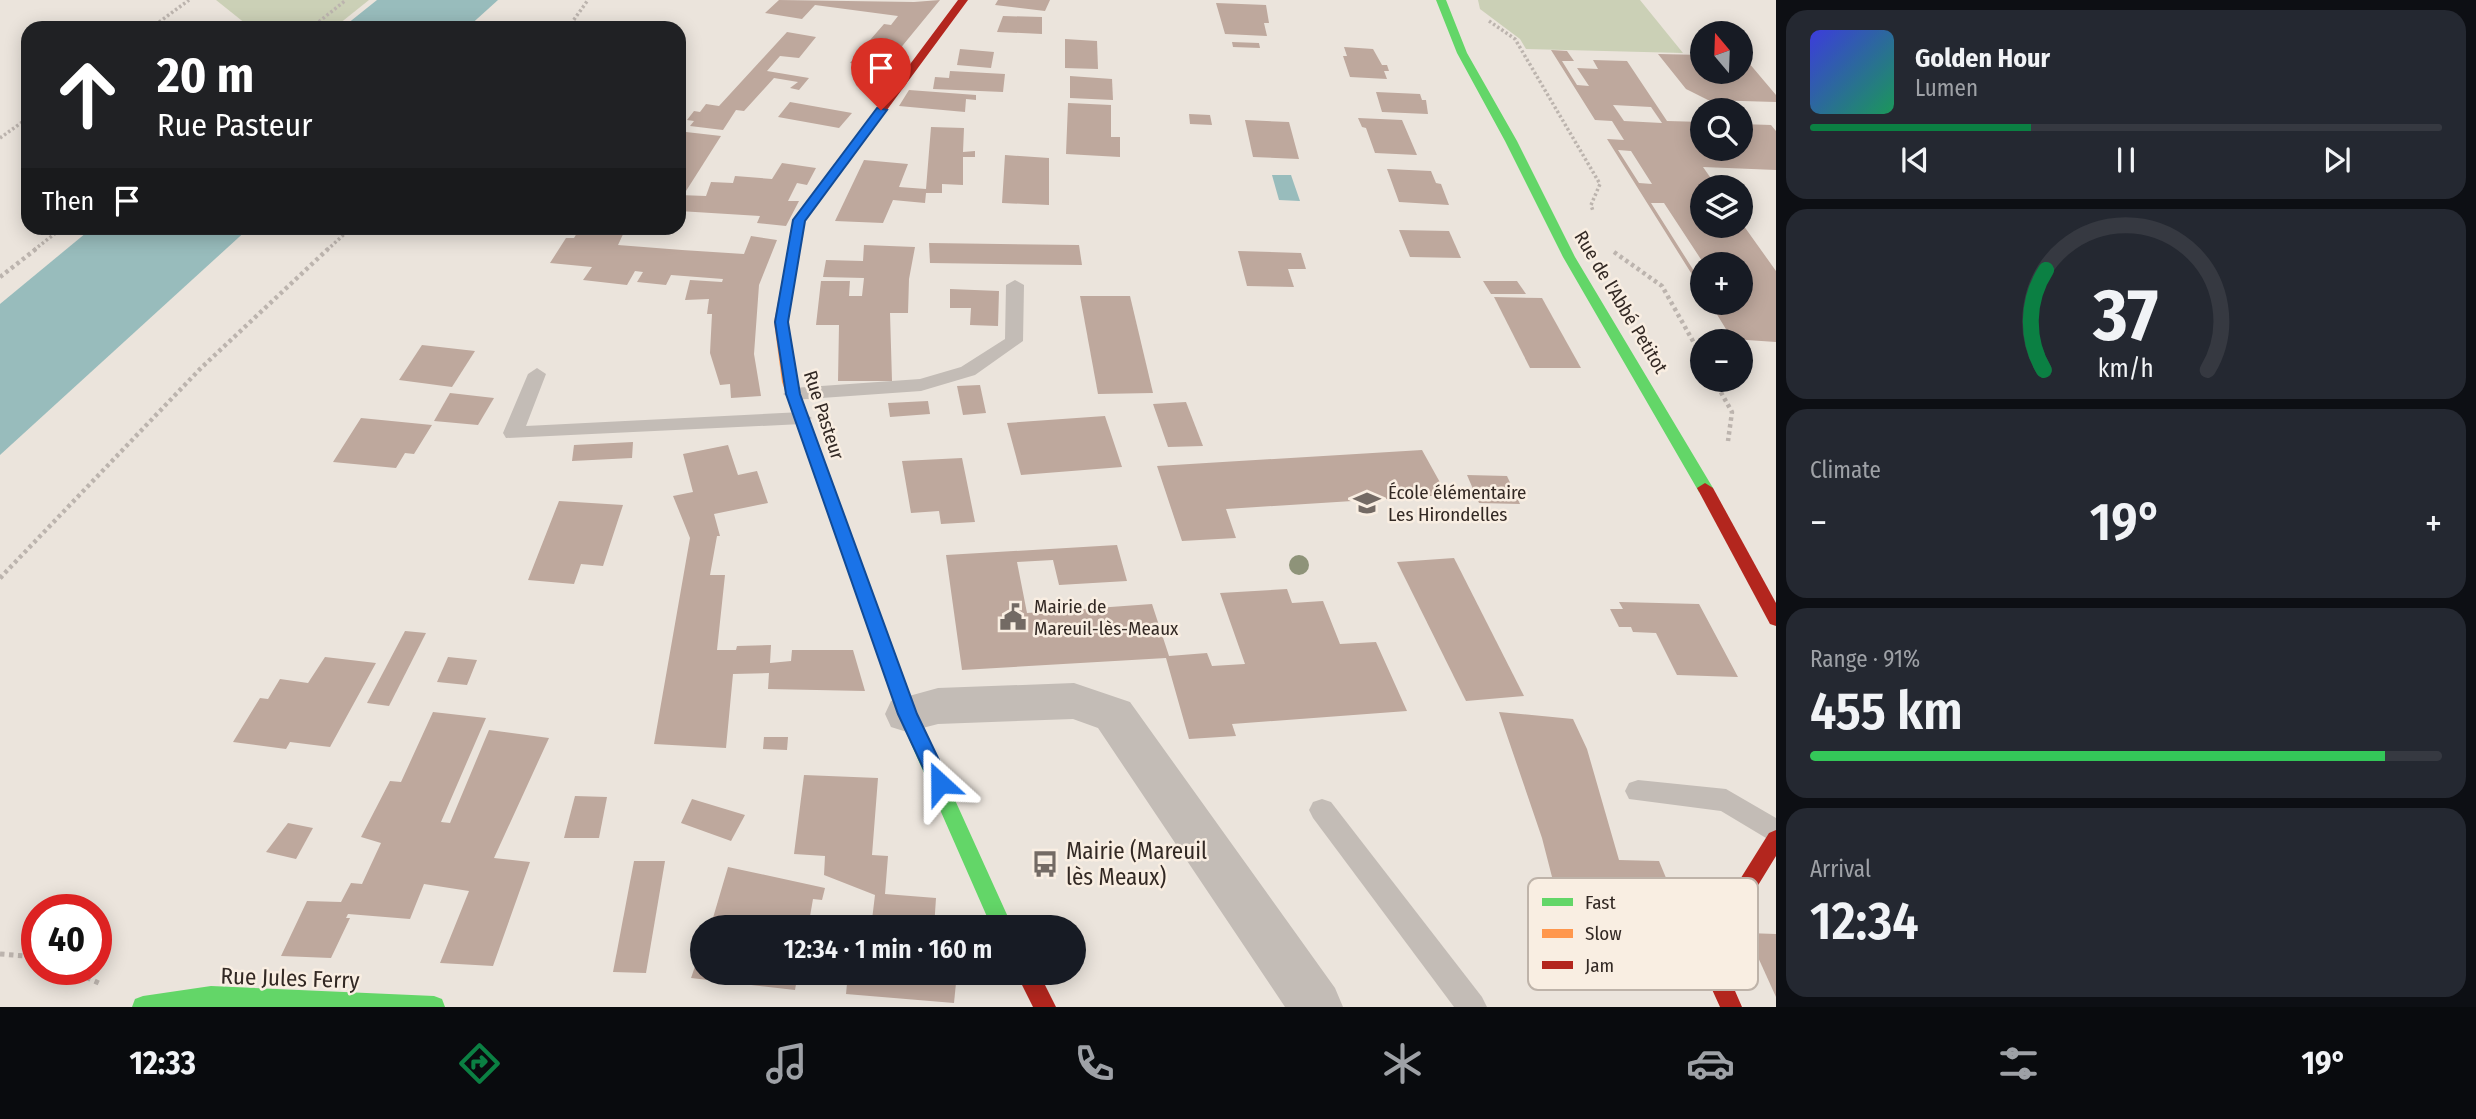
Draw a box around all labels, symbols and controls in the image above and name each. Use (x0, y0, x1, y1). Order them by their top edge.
north arrow (1690, 21, 1754, 84)
map controls (1690, 21, 1753, 392)
pin (851, 38, 911, 110)
text: Golden Hour (1915, 43, 2050, 74)
text: 20 m (157, 46, 254, 105)
icon: ahead (42, 49, 133, 140)
icon: arrive (862, 49, 900, 87)
text: Lumen (1915, 74, 1978, 102)
button: search (1690, 98, 1753, 161)
text: Rue Pasteur (157, 106, 312, 144)
icon: previous (1896, 141, 1934, 179)
icon: pause (2107, 141, 2145, 179)
icon: next (2318, 141, 2356, 179)
button: layers (1690, 175, 1753, 238)
icon: arrive (108, 182, 146, 220)
text: Then (42, 186, 94, 217)
street label: Rue de l'Abbé Petitot (1569, 227, 1673, 378)
button: + (1690, 252, 1753, 315)
text: 37 (2092, 273, 2159, 360)
button: − (1690, 329, 1753, 392)
text: km/h (2098, 354, 2154, 384)
street label: Rue Pasteur (799, 368, 849, 463)
text: Climate (1810, 456, 1881, 484)
place label: École élémentaire Les Hirondelles (1388, 481, 1526, 526)
school or university icon: École élémentaire Les Hirondelles (1352, 488, 1382, 518)
text: 19° (2090, 491, 2162, 554)
text: − (1810, 500, 1827, 546)
text: + (2425, 500, 2442, 546)
place label: Mairie de Mareuil-lès-Meaux (1034, 595, 1179, 640)
public building icon: Mairie de Mareuil-lès-Meaux (998, 602, 1028, 632)
text: Range · 91% (1810, 645, 1920, 673)
text: 455 km (1810, 680, 1963, 743)
position arrow (903, 746, 977, 820)
place label: Mairie (Mareuil lès Meaux) (1066, 837, 1207, 891)
bus stop icon: Mairie (Mareuil lès Meaux) (1030, 849, 1060, 879)
text: Arrival (1810, 855, 1871, 883)
legend (1528, 878, 1758, 990)
text: 12:34 (1810, 890, 1919, 953)
text: Fast (1585, 891, 1616, 914)
speed limit sign: 40 (21, 894, 112, 985)
text: Slow (1585, 922, 1622, 945)
text: 12:34 · 1 min · 160 m (784, 934, 992, 965)
text: Jam (1585, 954, 1614, 977)
street label: Rue Jules Ferry (220, 962, 361, 994)
icon: directions (455, 1039, 504, 1088)
icon: music (762, 1039, 811, 1088)
icon: phone (1070, 1039, 1119, 1088)
icon: climate (1378, 1039, 1427, 1088)
icon: car (1686, 1039, 1735, 1088)
icon: filters (1994, 1039, 2043, 1088)
text: 12:33 (129, 1044, 196, 1082)
text: 19° (2301, 1044, 2347, 1082)

